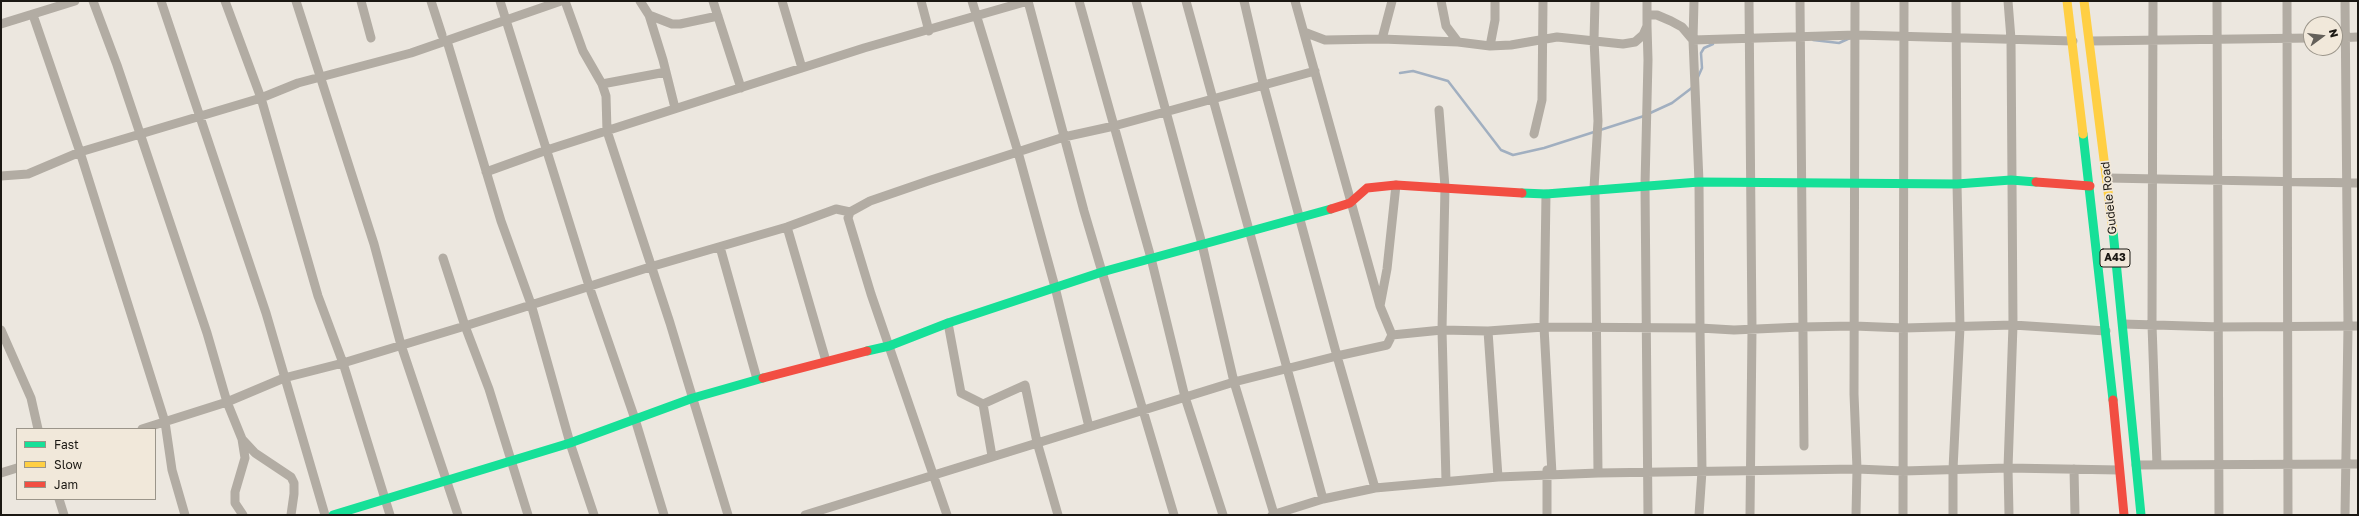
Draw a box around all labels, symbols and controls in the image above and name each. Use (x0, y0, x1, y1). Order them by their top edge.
north arrow (2303, 16, 2343, 56)
text: N (2327, 27, 2341, 39)
street label: Gudele Road (2098, 161, 2120, 235)
road number: A43 (2100, 249, 2130, 267)
legend (16, 428, 156, 500)
text: Fast (54, 437, 79, 452)
text: Slow (54, 457, 82, 472)
text: Jam (54, 477, 78, 492)

